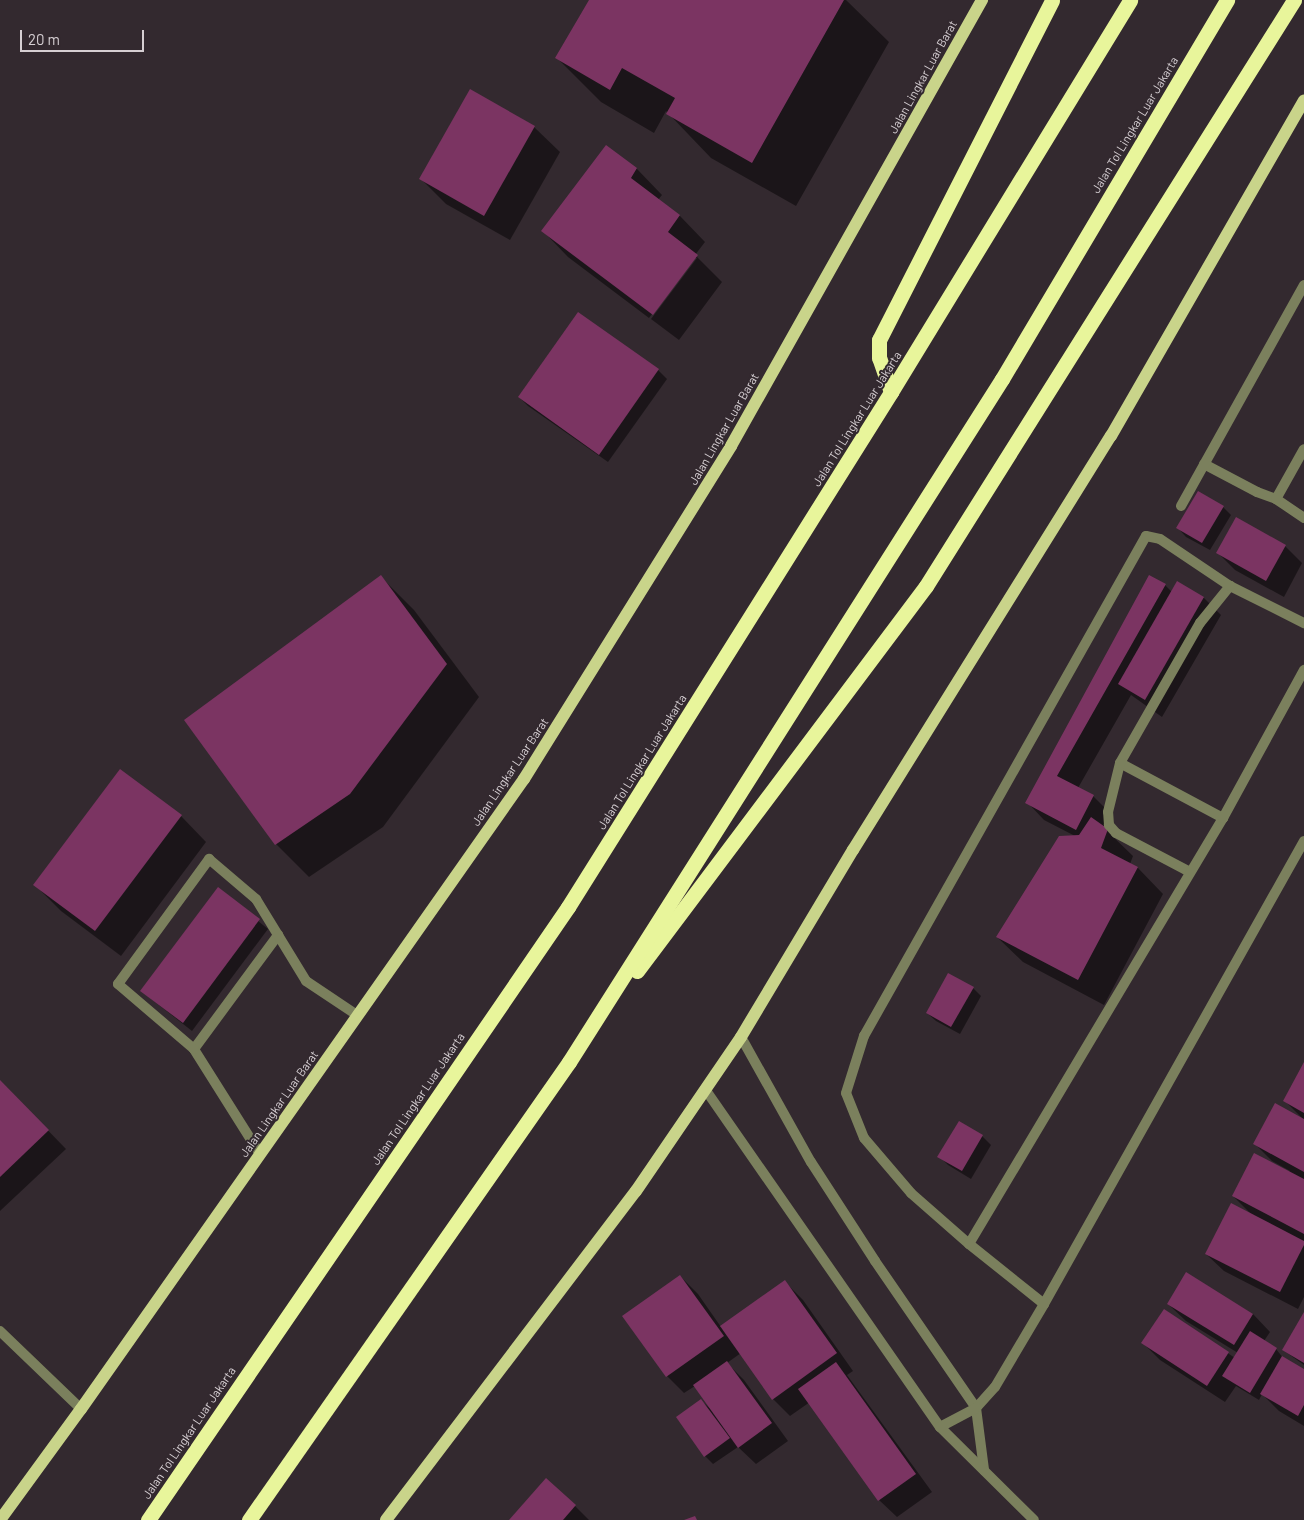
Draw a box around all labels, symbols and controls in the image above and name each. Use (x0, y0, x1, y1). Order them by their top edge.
street label: Jalan Lingkar Luar Barat (886, 18, 960, 136)
scale bar (22, 20, 146, 52)
text: 20 m (28, 30, 60, 48)
street label: Jalan Tol Lingkar Luar Jakarta (1089, 54, 1181, 196)
street label: Jalan Tol Lingkar Luar Jakarta (809, 349, 905, 489)
street label: Jalan Lingkar Luar Barat (686, 370, 762, 488)
street label: Jalan Tol Lingkar Luar Jakarta (594, 692, 690, 832)
street label: Jalan Lingkar Luar Barat (469, 715, 551, 829)
street label: Jalan Tol Lingkar Luar Jakarta (368, 1030, 468, 1168)
street label: Jalan Lingkar Luar Barat (237, 1048, 321, 1160)
street label: Jalan Tol Lingkar Luar Jakarta (139, 1364, 239, 1502)

